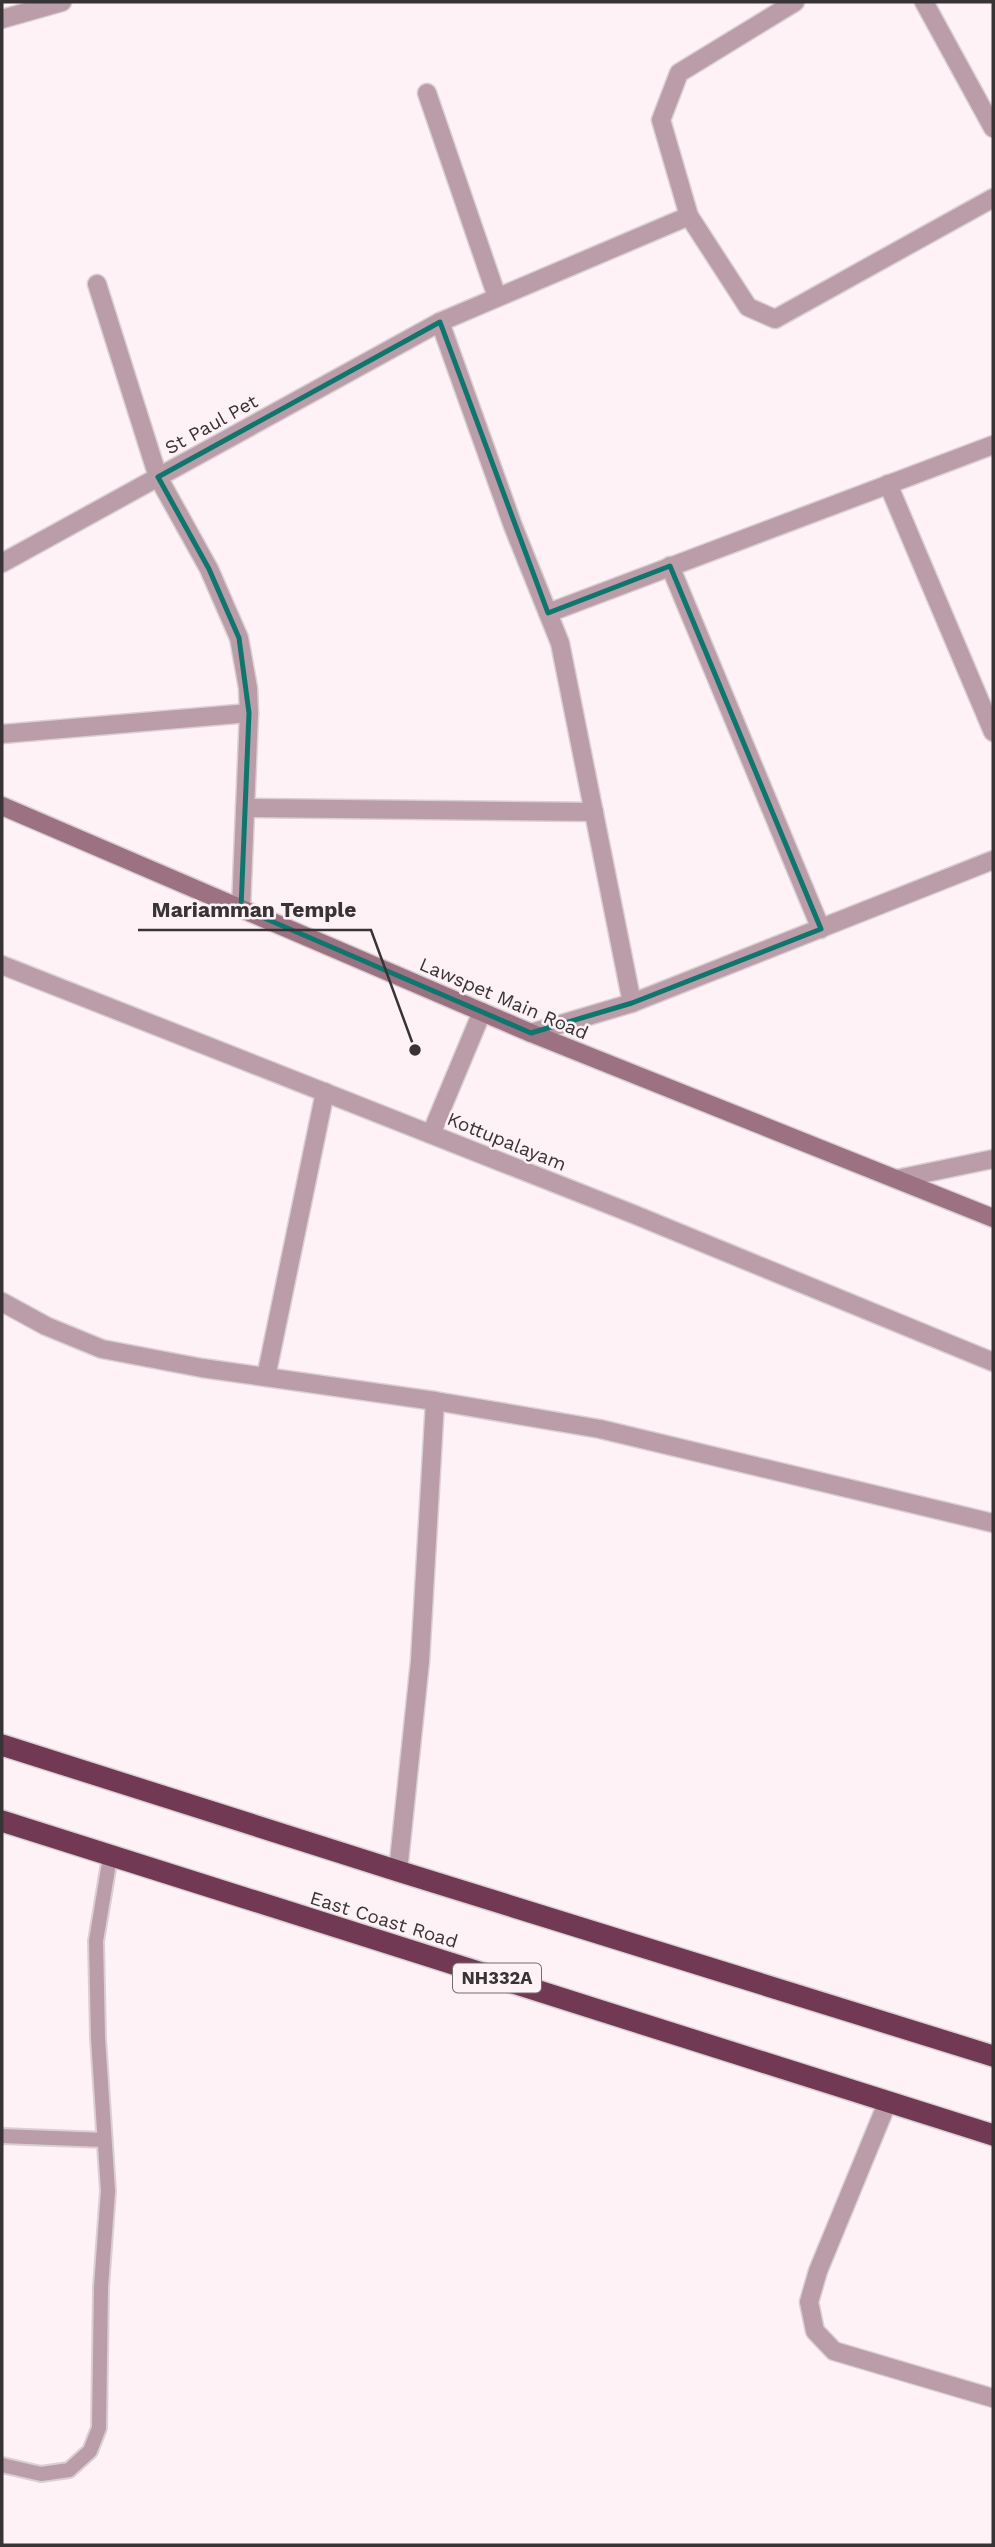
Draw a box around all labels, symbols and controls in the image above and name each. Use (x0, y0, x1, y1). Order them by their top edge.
street label: St Paul Pet (161, 390, 262, 459)
callout: Mariamman Temple (138, 888, 371, 930)
text: Mariamman Temple (152, 897, 356, 922)
street label: Lawspet Main Road (416, 952, 592, 1044)
street label: Kottupalayam (444, 1107, 570, 1176)
street label: East Coast Road (307, 1886, 461, 1953)
road number: NH332A (453, 1964, 541, 1992)

